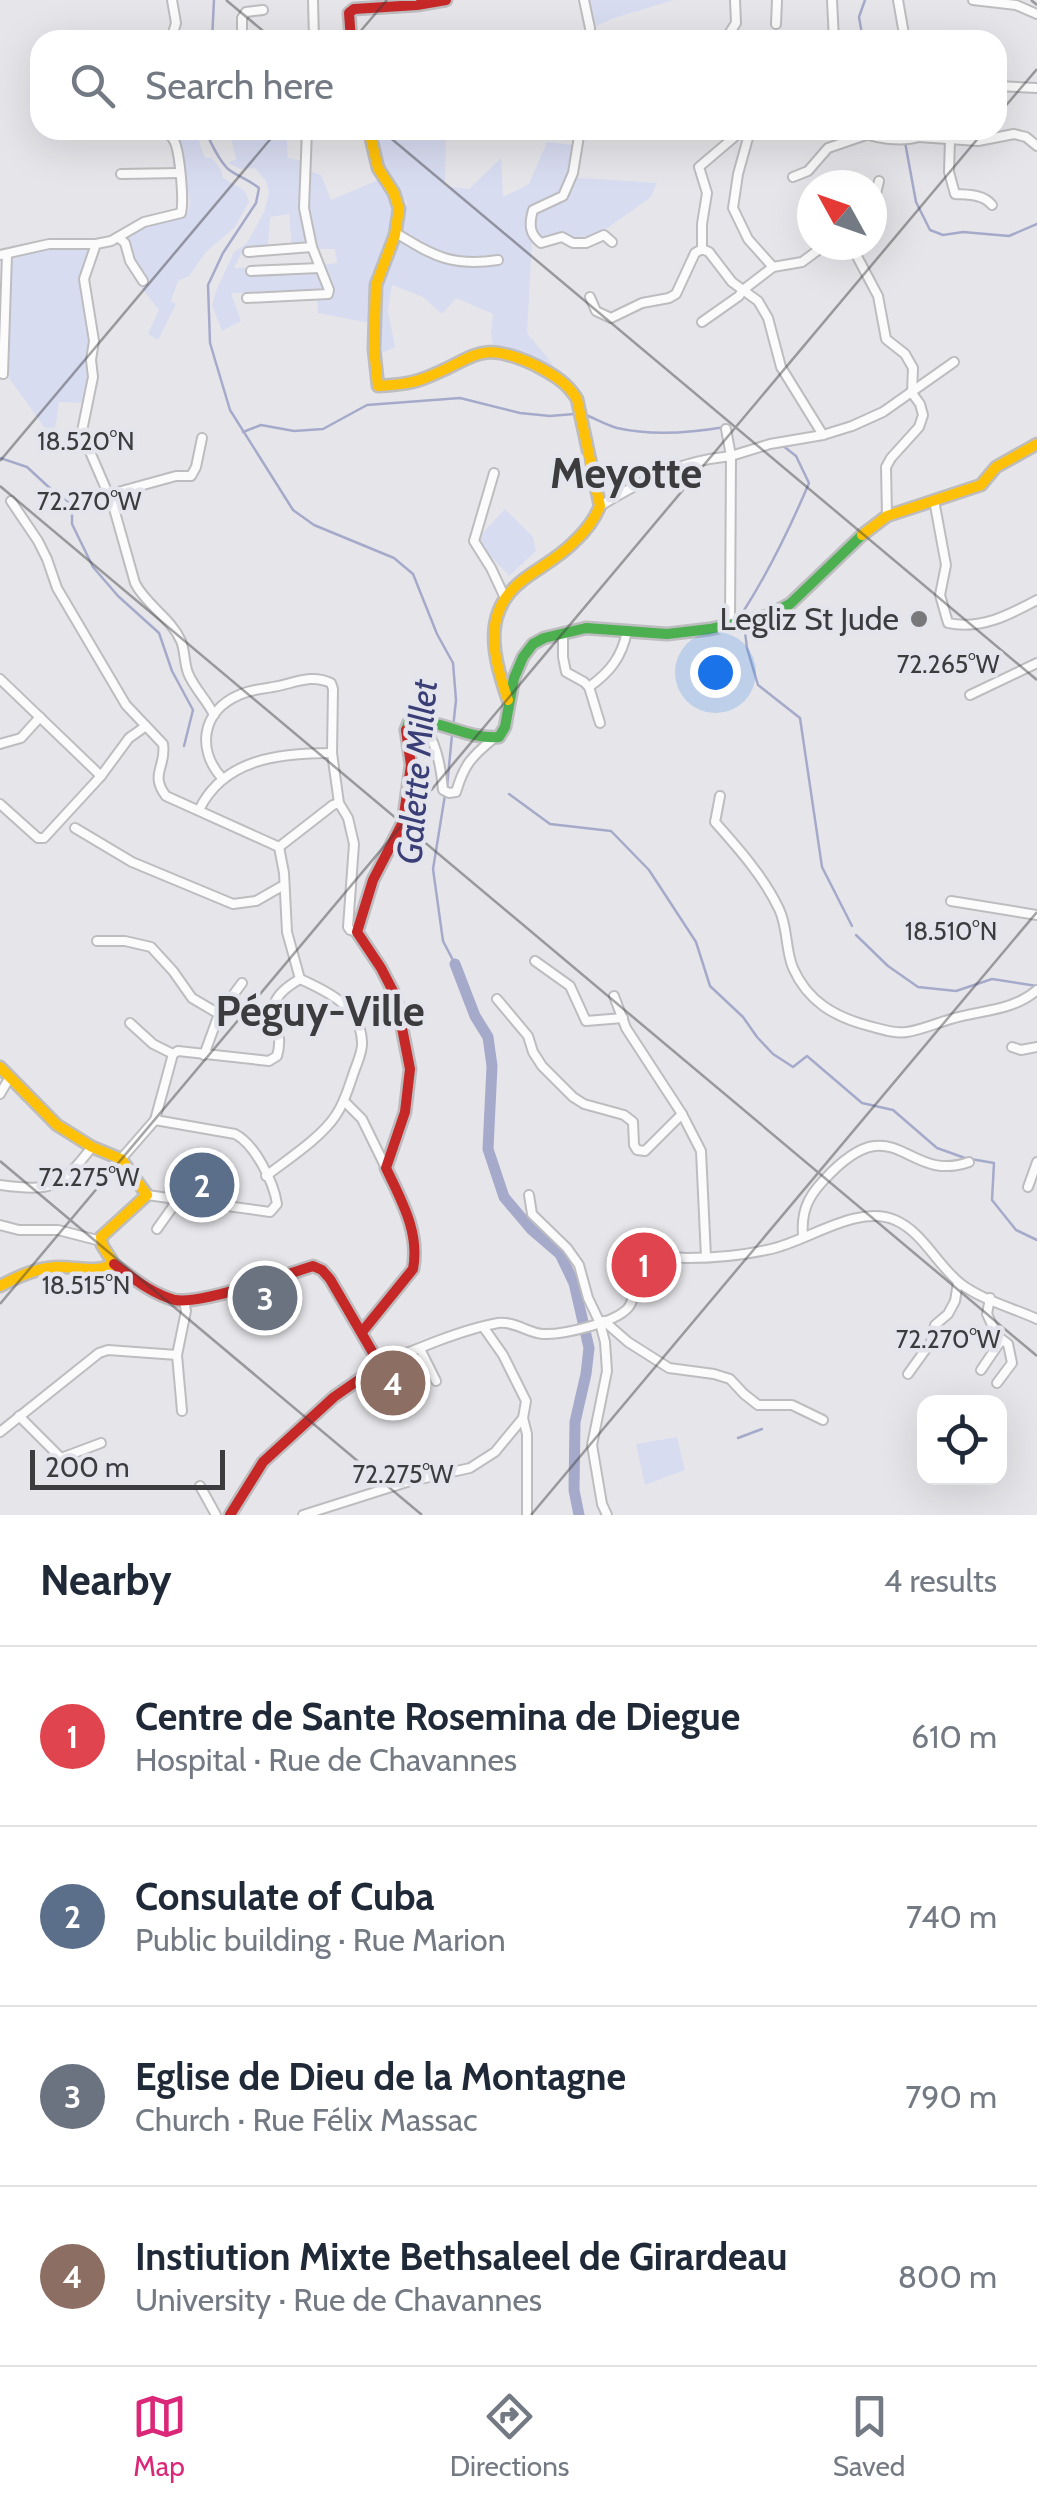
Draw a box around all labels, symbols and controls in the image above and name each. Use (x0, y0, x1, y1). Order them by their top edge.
search box (30, 30, 1007, 140)
icon: search (65, 58, 120, 113)
text: Search here (145, 62, 334, 109)
north arrow (797, 170, 887, 260)
text: 18.520°N (37, 426, 135, 456)
district label: Meyotte (550, 447, 702, 499)
text: 72.270°W (37, 486, 142, 516)
place label: Legliz St Jude (719, 599, 899, 638)
marker: Legliz St Jude (908, 608, 930, 630)
your location (690, 647, 741, 698)
text: 72.265°W (897, 649, 1000, 679)
water label: Galette Millet (387, 676, 446, 866)
text: 18.510°N (905, 916, 997, 946)
district label: Péguy-Ville (215, 985, 425, 1037)
pin: 2 (170, 1148, 234, 1222)
text: 72.275°W (38, 1162, 140, 1192)
pin: 1 (612, 1228, 676, 1302)
pin: 3 (232, 1260, 298, 1336)
text: 18.515°N (42, 1270, 130, 1300)
text: 72.270°W (896, 1324, 1001, 1354)
pin: 4 (360, 1346, 426, 1420)
map controls (917, 1395, 1007, 1485)
button: locate (917, 1395, 1007, 1485)
scale bar (30, 1445, 225, 1490)
text: 200 m (45, 1450, 130, 1484)
text: 72.275°W (352, 1459, 454, 1489)
text: Nearby (40, 1554, 172, 1606)
text: 4 results (884, 1561, 997, 1600)
text: Centre de Sante Rosemina de Diegue (135, 1693, 740, 1740)
text: 1 (67, 1717, 78, 1756)
text: 610 m (911, 1717, 997, 1756)
text: Hospital · Rue de Chavannes (135, 1740, 517, 1779)
text: Consulate of Cuba (135, 1873, 434, 1920)
text: 2 (64, 1897, 81, 1936)
text: 740 m (906, 1897, 997, 1936)
text: Public building · Rue Marion (135, 1920, 506, 1959)
text: Eglise de Dieu de la Montagne (135, 2053, 626, 2100)
text: 3 (64, 2077, 81, 2116)
text: 790 m (905, 2077, 997, 2116)
text: Church · Rue Félix Massac (135, 2100, 478, 2139)
text: Instiution Mixte Bethsaleel de Girardeau (135, 2233, 787, 2280)
text: 4 (63, 2257, 82, 2296)
text: 800 m (898, 2257, 997, 2296)
text: University · Rue de Chavannes (135, 2280, 542, 2319)
tab: Map (132, 2389, 187, 2483)
tab: Directions (450, 2389, 569, 2483)
tab: Saved (833, 2389, 905, 2483)

